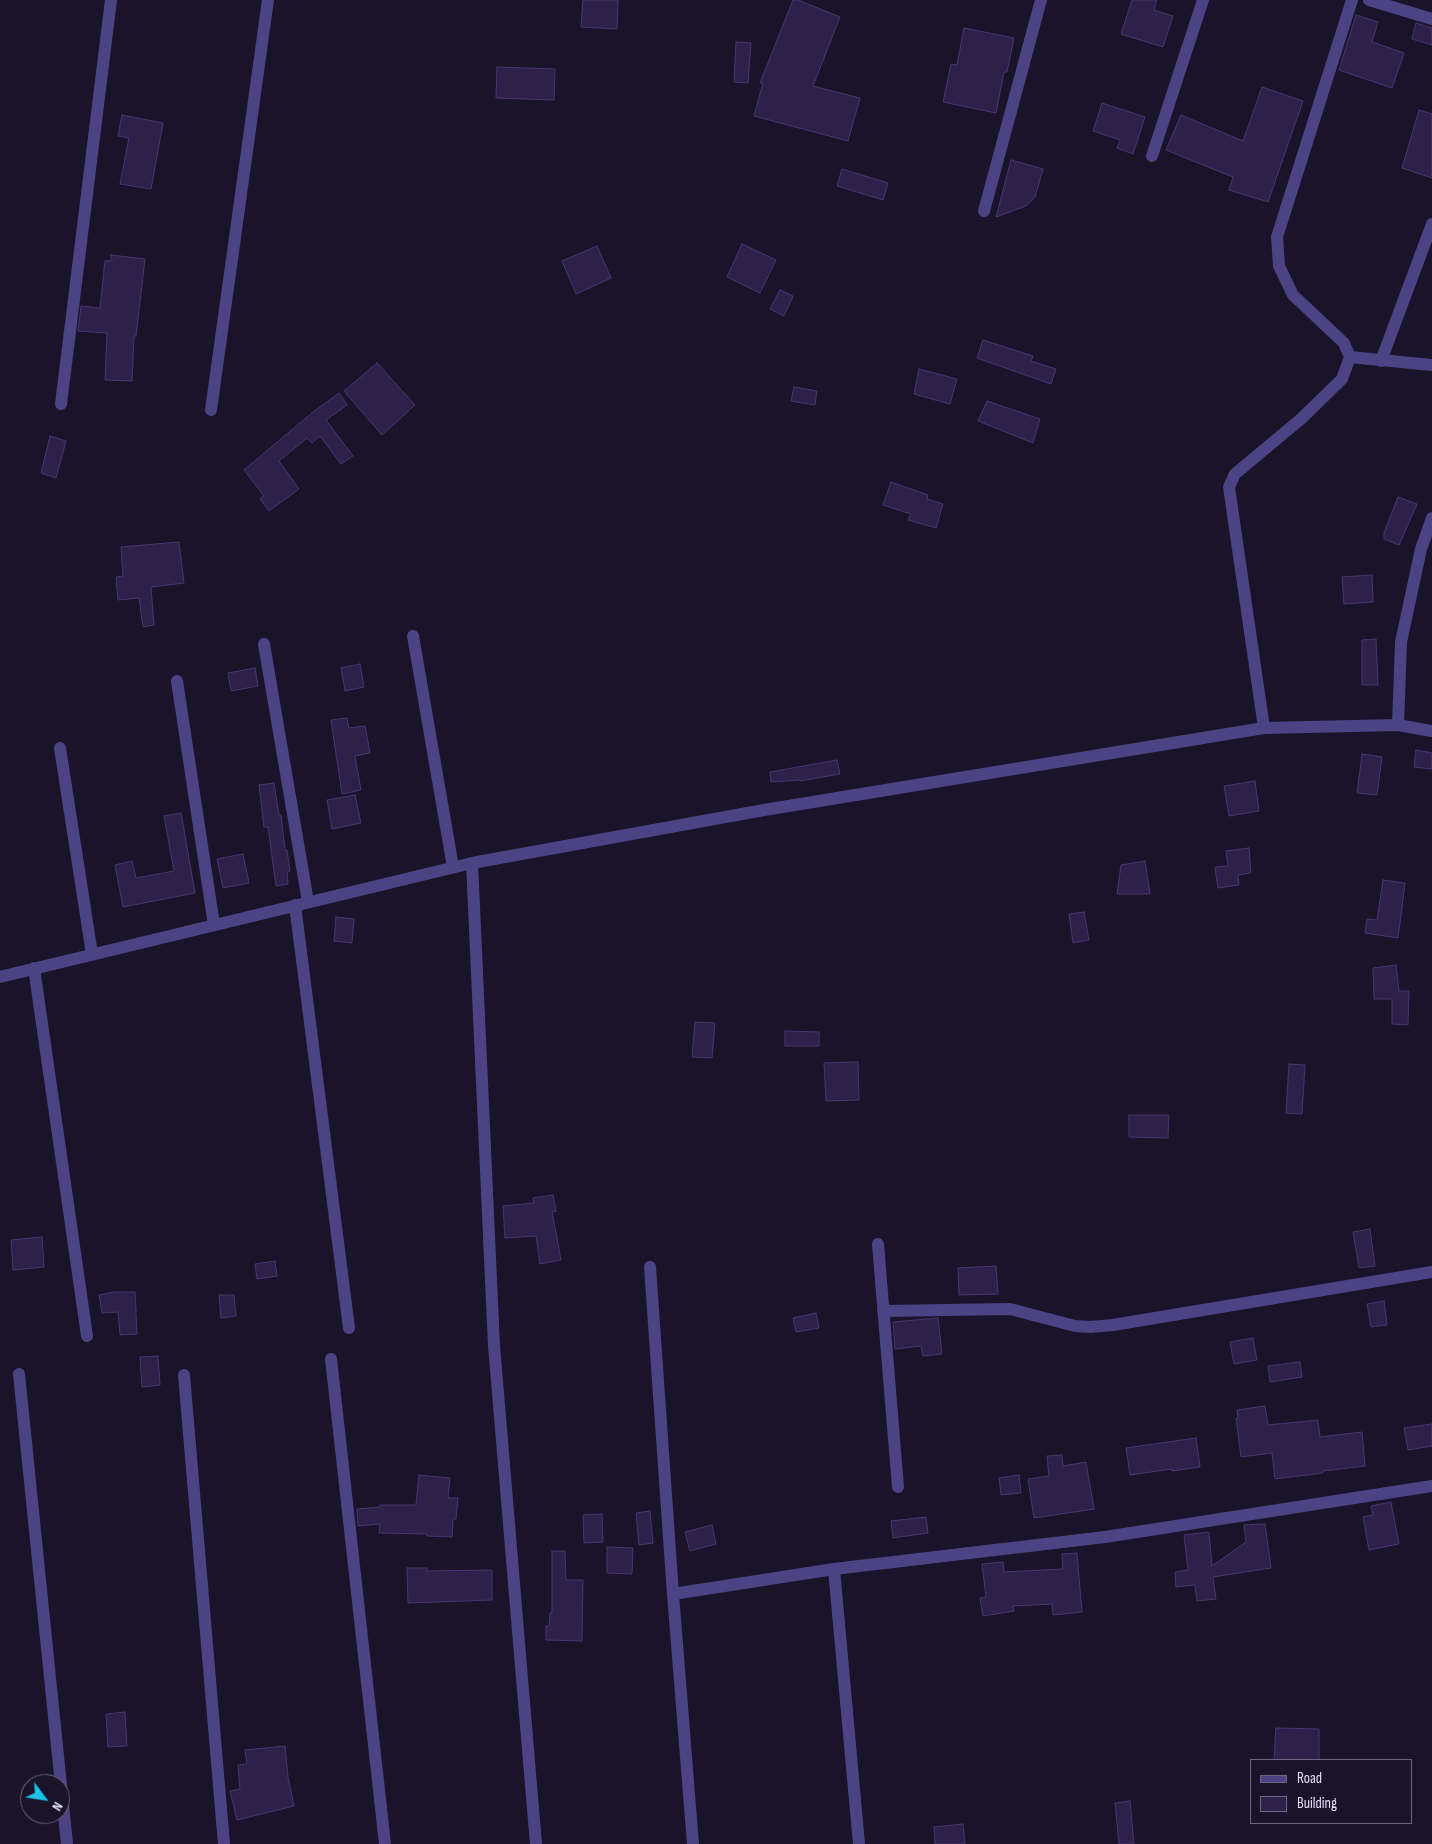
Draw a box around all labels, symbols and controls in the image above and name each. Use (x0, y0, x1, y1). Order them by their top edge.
legend (1250, 1759, 1412, 1824)
text: Road (1297, 1769, 1322, 1788)
north arrow (20, 1774, 70, 1824)
text: Building (1297, 1794, 1337, 1813)
text: N (48, 1799, 67, 1814)

